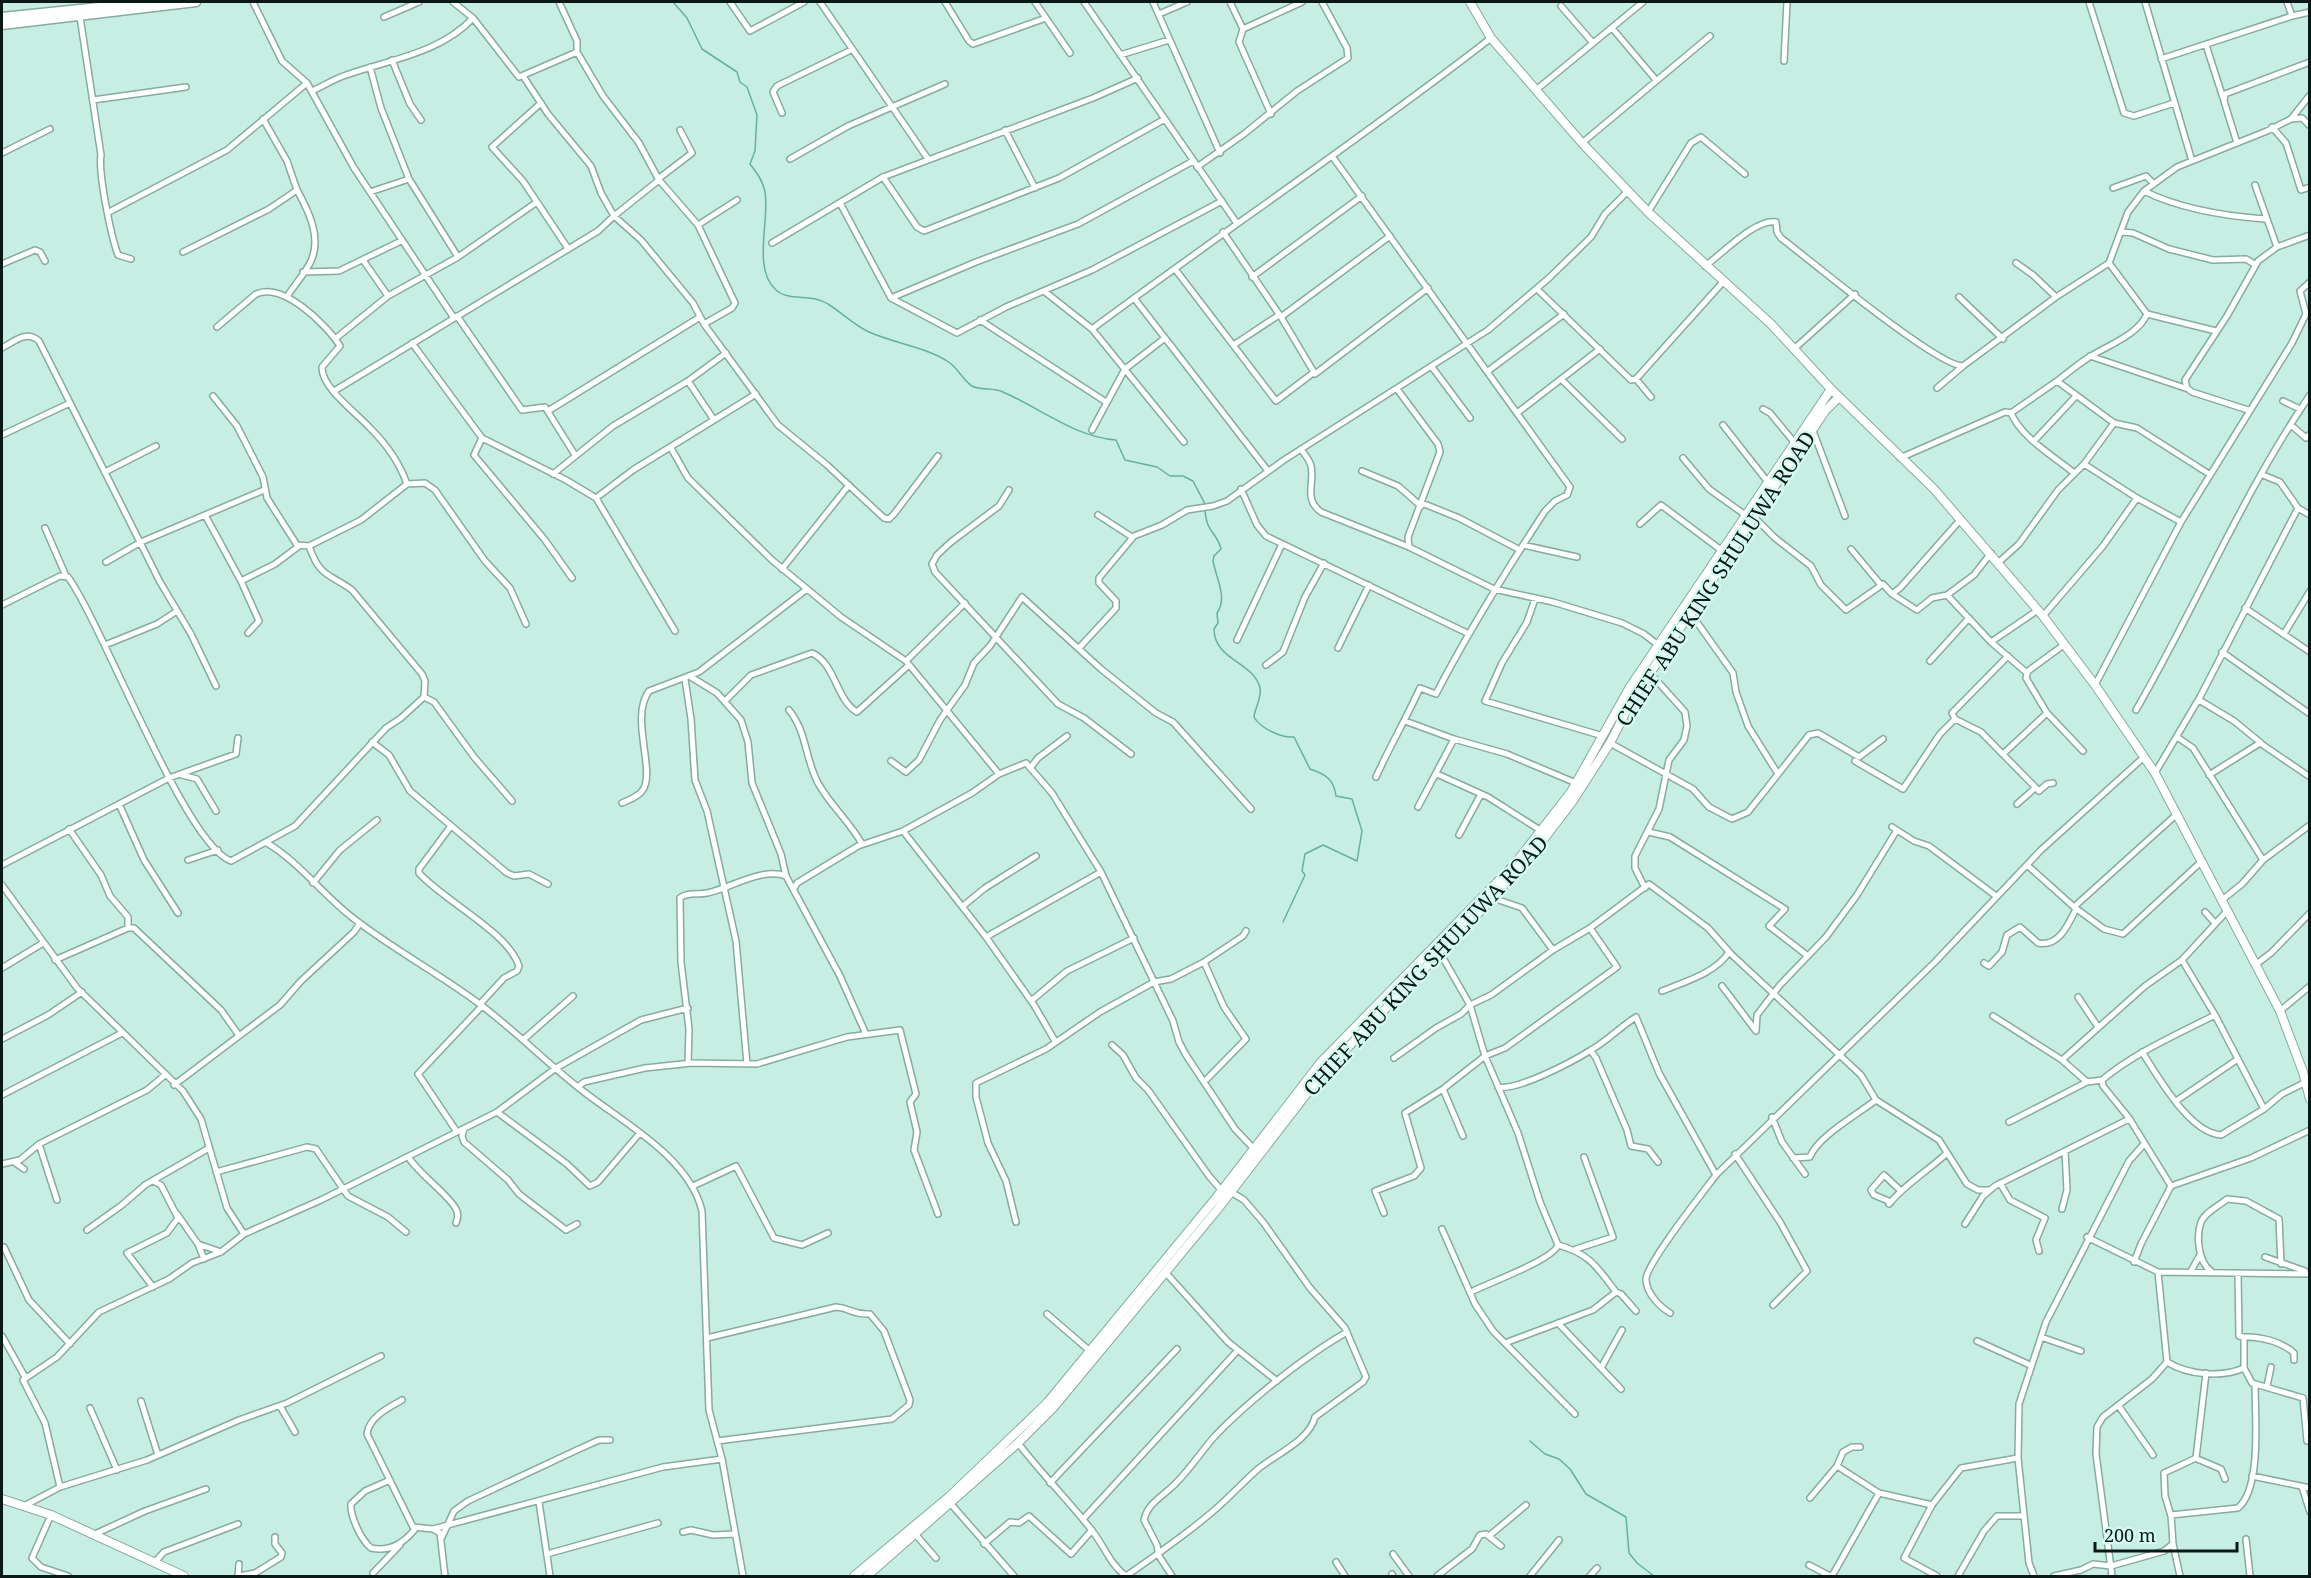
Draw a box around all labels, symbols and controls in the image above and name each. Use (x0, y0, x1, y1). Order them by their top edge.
street label: CHIEF ABU KING SHULUWA ROAD (1609, 425, 1821, 731)
street label: CHIEF ABU KING SHULUWA ROAD (1297, 829, 1554, 1102)
scale bar (2095, 1515, 2238, 1553)
text: 200 m (2104, 1523, 2156, 1547)

